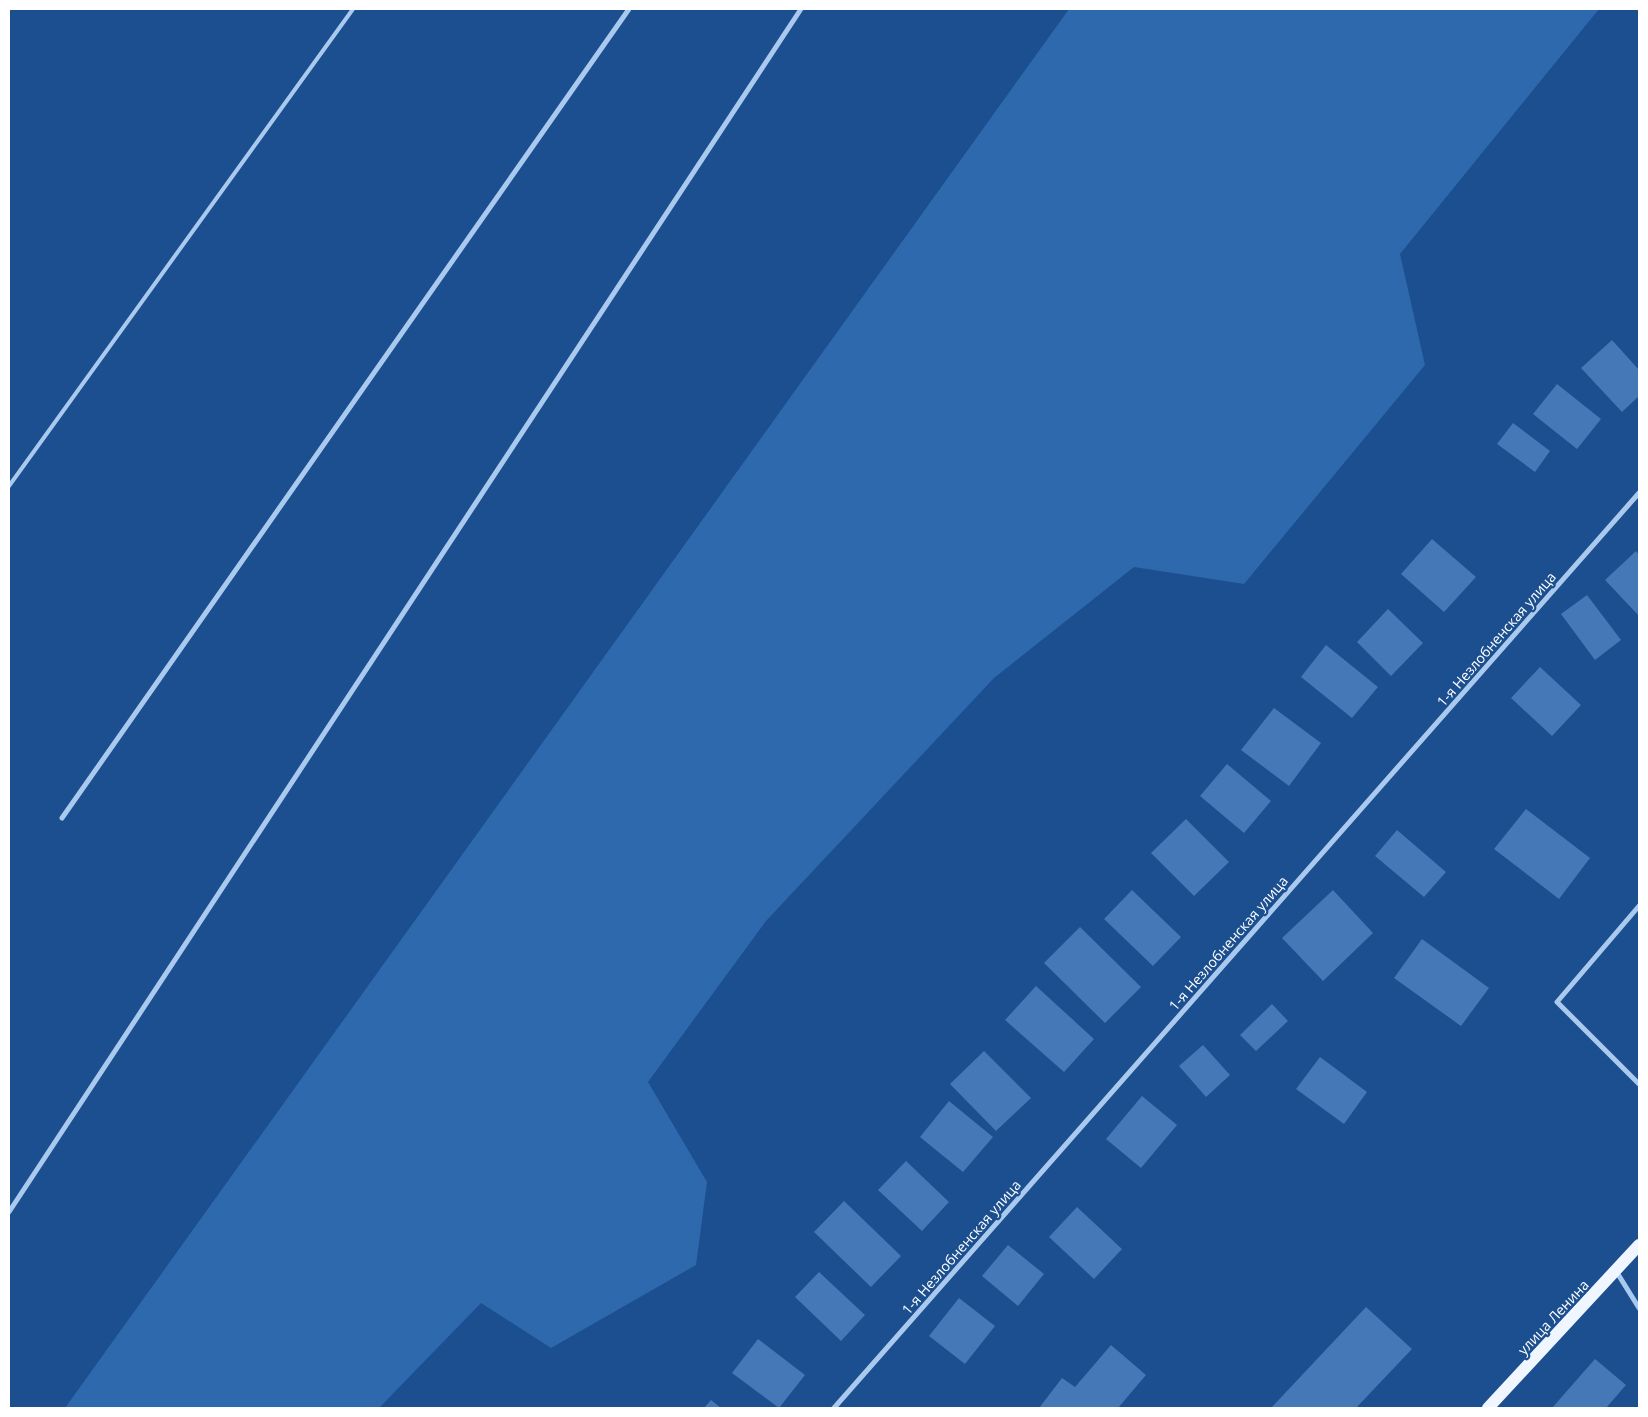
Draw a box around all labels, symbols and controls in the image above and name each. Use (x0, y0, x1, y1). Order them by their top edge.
street label: 1-я Незлобненская улица (1432, 568, 1560, 710)
street label: 1-я Незлобненская улица (1164, 872, 1292, 1014)
street label: 1-я Незлобненская улица (897, 1176, 1025, 1318)
street label: улица Ленина (1513, 1275, 1593, 1359)

